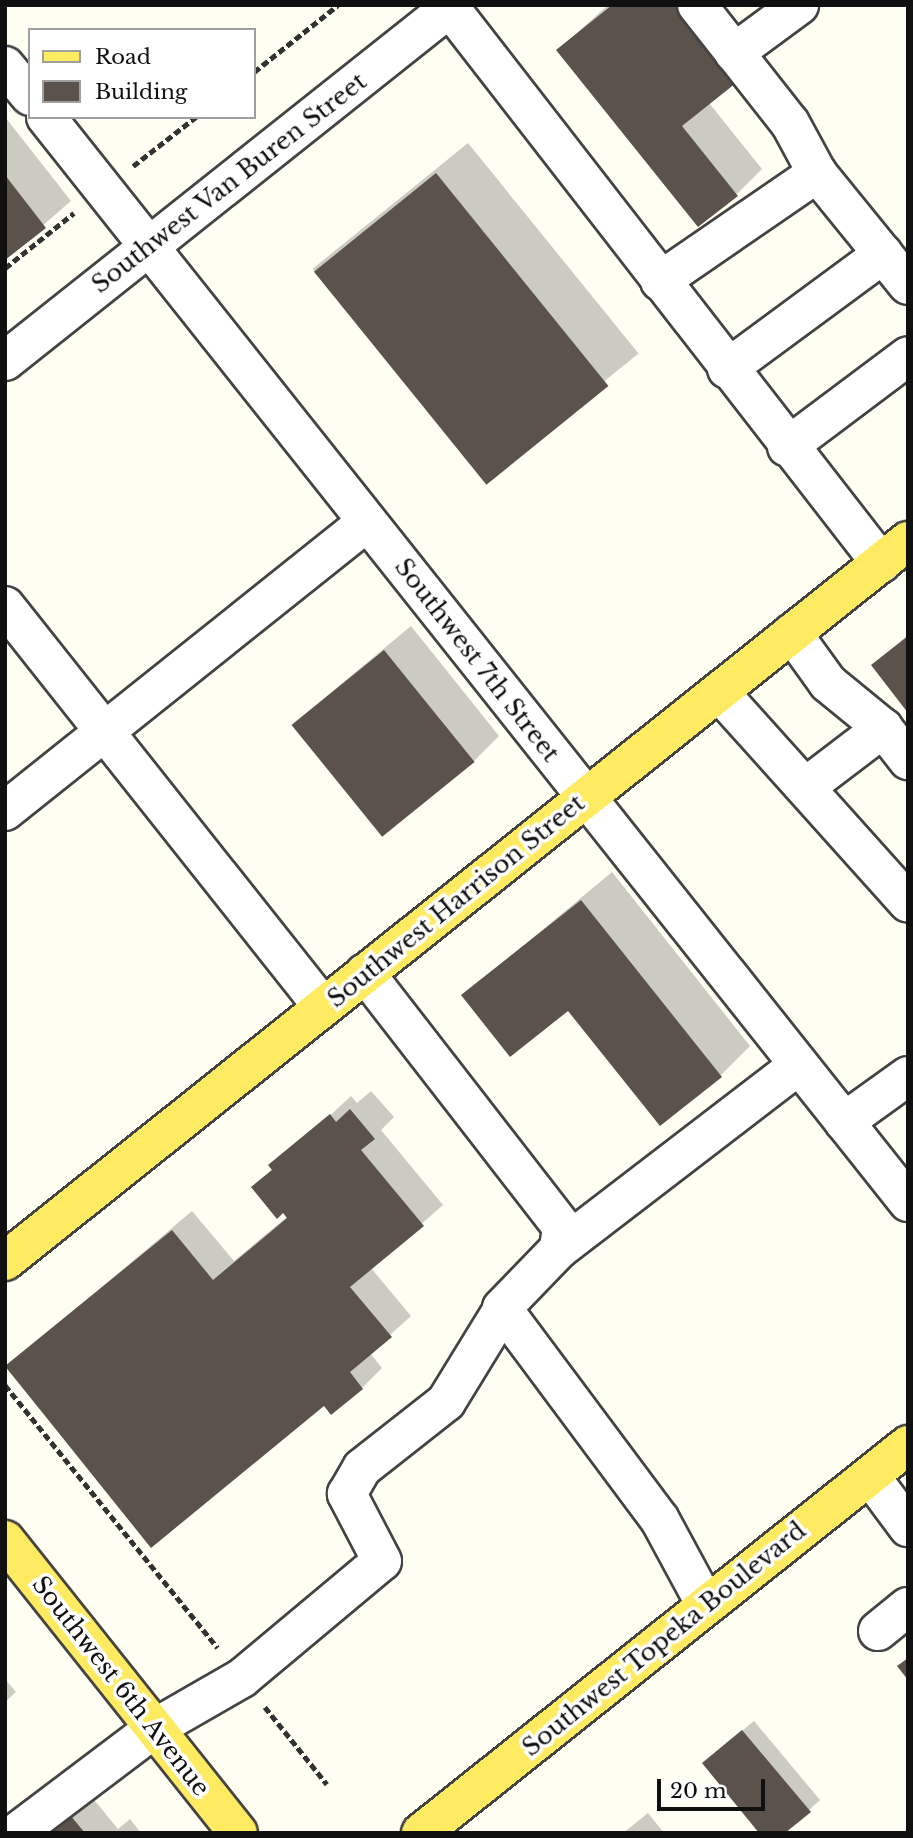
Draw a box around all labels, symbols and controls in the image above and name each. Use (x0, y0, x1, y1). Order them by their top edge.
legend (28, 28, 256, 119)
text: Road (95, 44, 151, 70)
street label: Southwest Van Buren Street (86, 67, 372, 299)
text: Building (95, 79, 187, 105)
street label: Southwest 7th Street (389, 553, 565, 767)
street label: Southwest Harrison Street (322, 789, 590, 1013)
street label: Southwest Topeka Boulevard (516, 1516, 812, 1762)
street label: Southwest 6th Avenue (26, 1570, 216, 1802)
scale bar (661, 1764, 769, 1808)
text: 20 m (670, 1778, 727, 1804)

